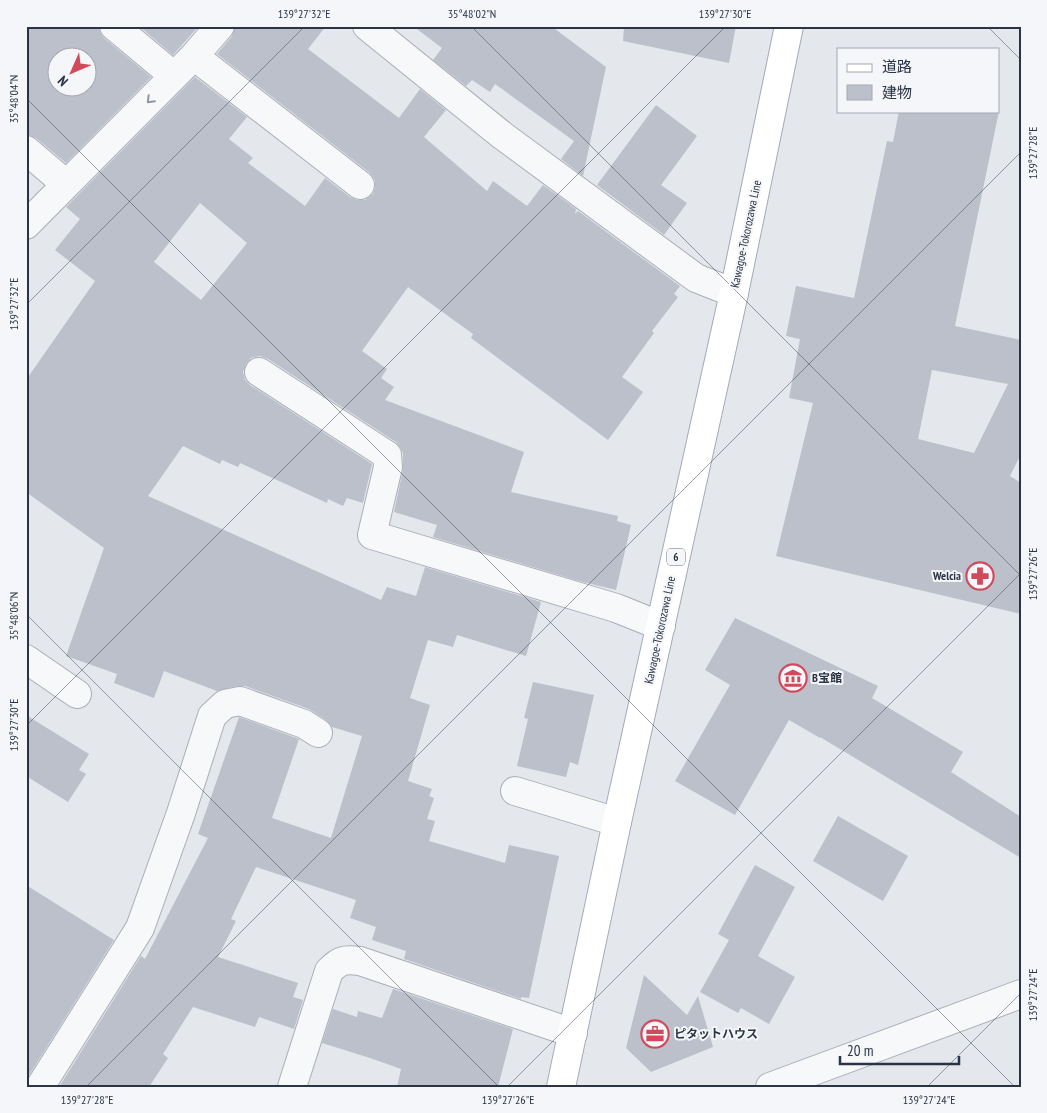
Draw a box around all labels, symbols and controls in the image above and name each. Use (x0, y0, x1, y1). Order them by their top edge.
text: 139°27'32"E (278, 6, 330, 21)
text: 35°48'02"N (448, 6, 496, 21)
text: 139°27'30"E (699, 6, 751, 21)
north arrow (48, 48, 98, 98)
legend (837, 48, 1000, 112)
text: 道路 (882, 57, 912, 76)
text: N (54, 72, 72, 90)
text: 35°48'04"N (6, 75, 21, 123)
text: 建物 (882, 83, 912, 102)
one-way arrow (147, 94, 156, 103)
text: 139°27'28"E (1025, 127, 1040, 179)
street label: Kawagoe-Tokorozawa Line (727, 179, 764, 289)
text: 139°27'32"E (6, 278, 21, 330)
road number: 6 (667, 548, 685, 566)
text: 139°27'26"E (1025, 548, 1040, 600)
pharmacy icon: Welcia (965, 561, 995, 591)
place label: Welcia (932, 568, 961, 583)
street label: Kawagoe-Tokorozawa Line (641, 575, 678, 685)
text: 35°48'06"N (6, 592, 21, 640)
museum icon: B宝館 (778, 663, 808, 693)
place label: B宝館 (812, 670, 842, 685)
text: 139°27'30"E (6, 699, 21, 751)
text: 139°27'24"E (1025, 969, 1040, 1021)
office icon: ピタットハウス (640, 1019, 670, 1049)
place label: ピタットハウス (674, 1026, 758, 1041)
scale bar (840, 1033, 958, 1065)
text: 20 m (847, 1041, 873, 1060)
text: 139°27'28"E (61, 1092, 113, 1107)
text: 139°27'26"E (482, 1092, 534, 1107)
text: 139°27'24"E (903, 1092, 955, 1107)

